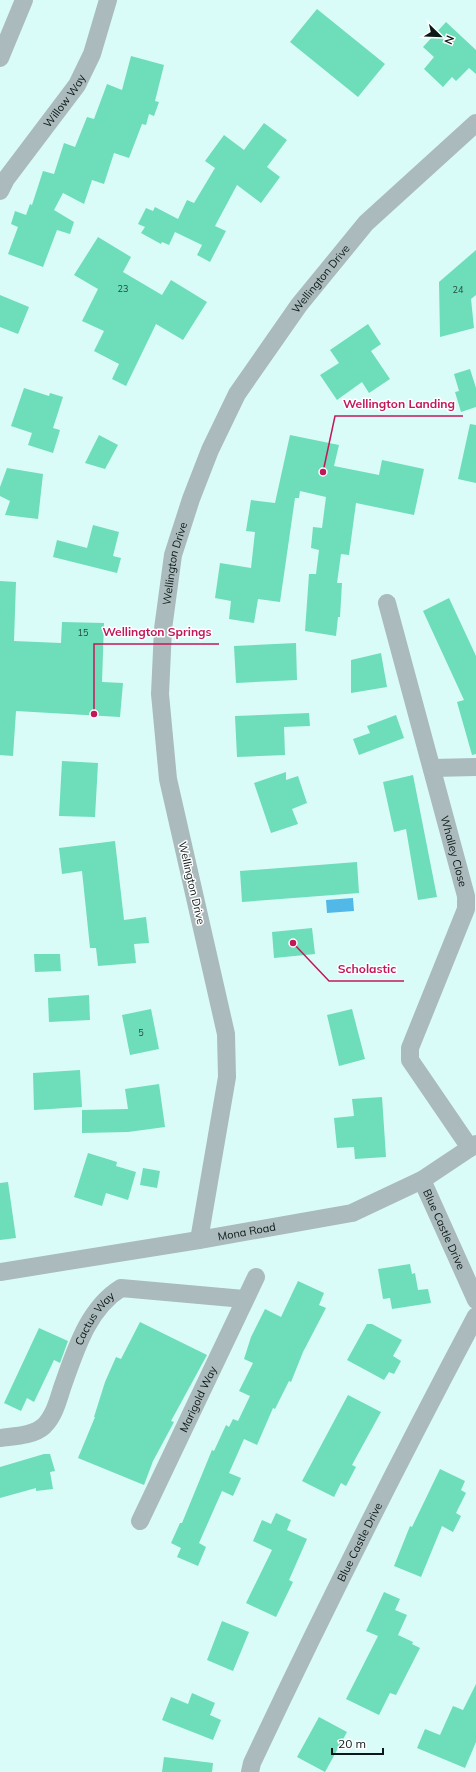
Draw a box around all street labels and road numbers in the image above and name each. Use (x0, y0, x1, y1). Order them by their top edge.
street label: Willow Way (40, 72, 88, 130)
street label: Wellington Drive (289, 242, 353, 316)
street label: Wellington Drive (159, 520, 190, 606)
street label: Whalley Close (438, 814, 470, 888)
street label: Wellington Drive (176, 840, 208, 926)
street label: Blue Castle Drive (420, 1187, 468, 1272)
street label: Mona Road (217, 1220, 277, 1244)
street label: Cactus Way (72, 1289, 117, 1347)
street label: Marigold Way (176, 1364, 220, 1434)
street label: Blue Castle Drive (334, 1500, 385, 1584)

